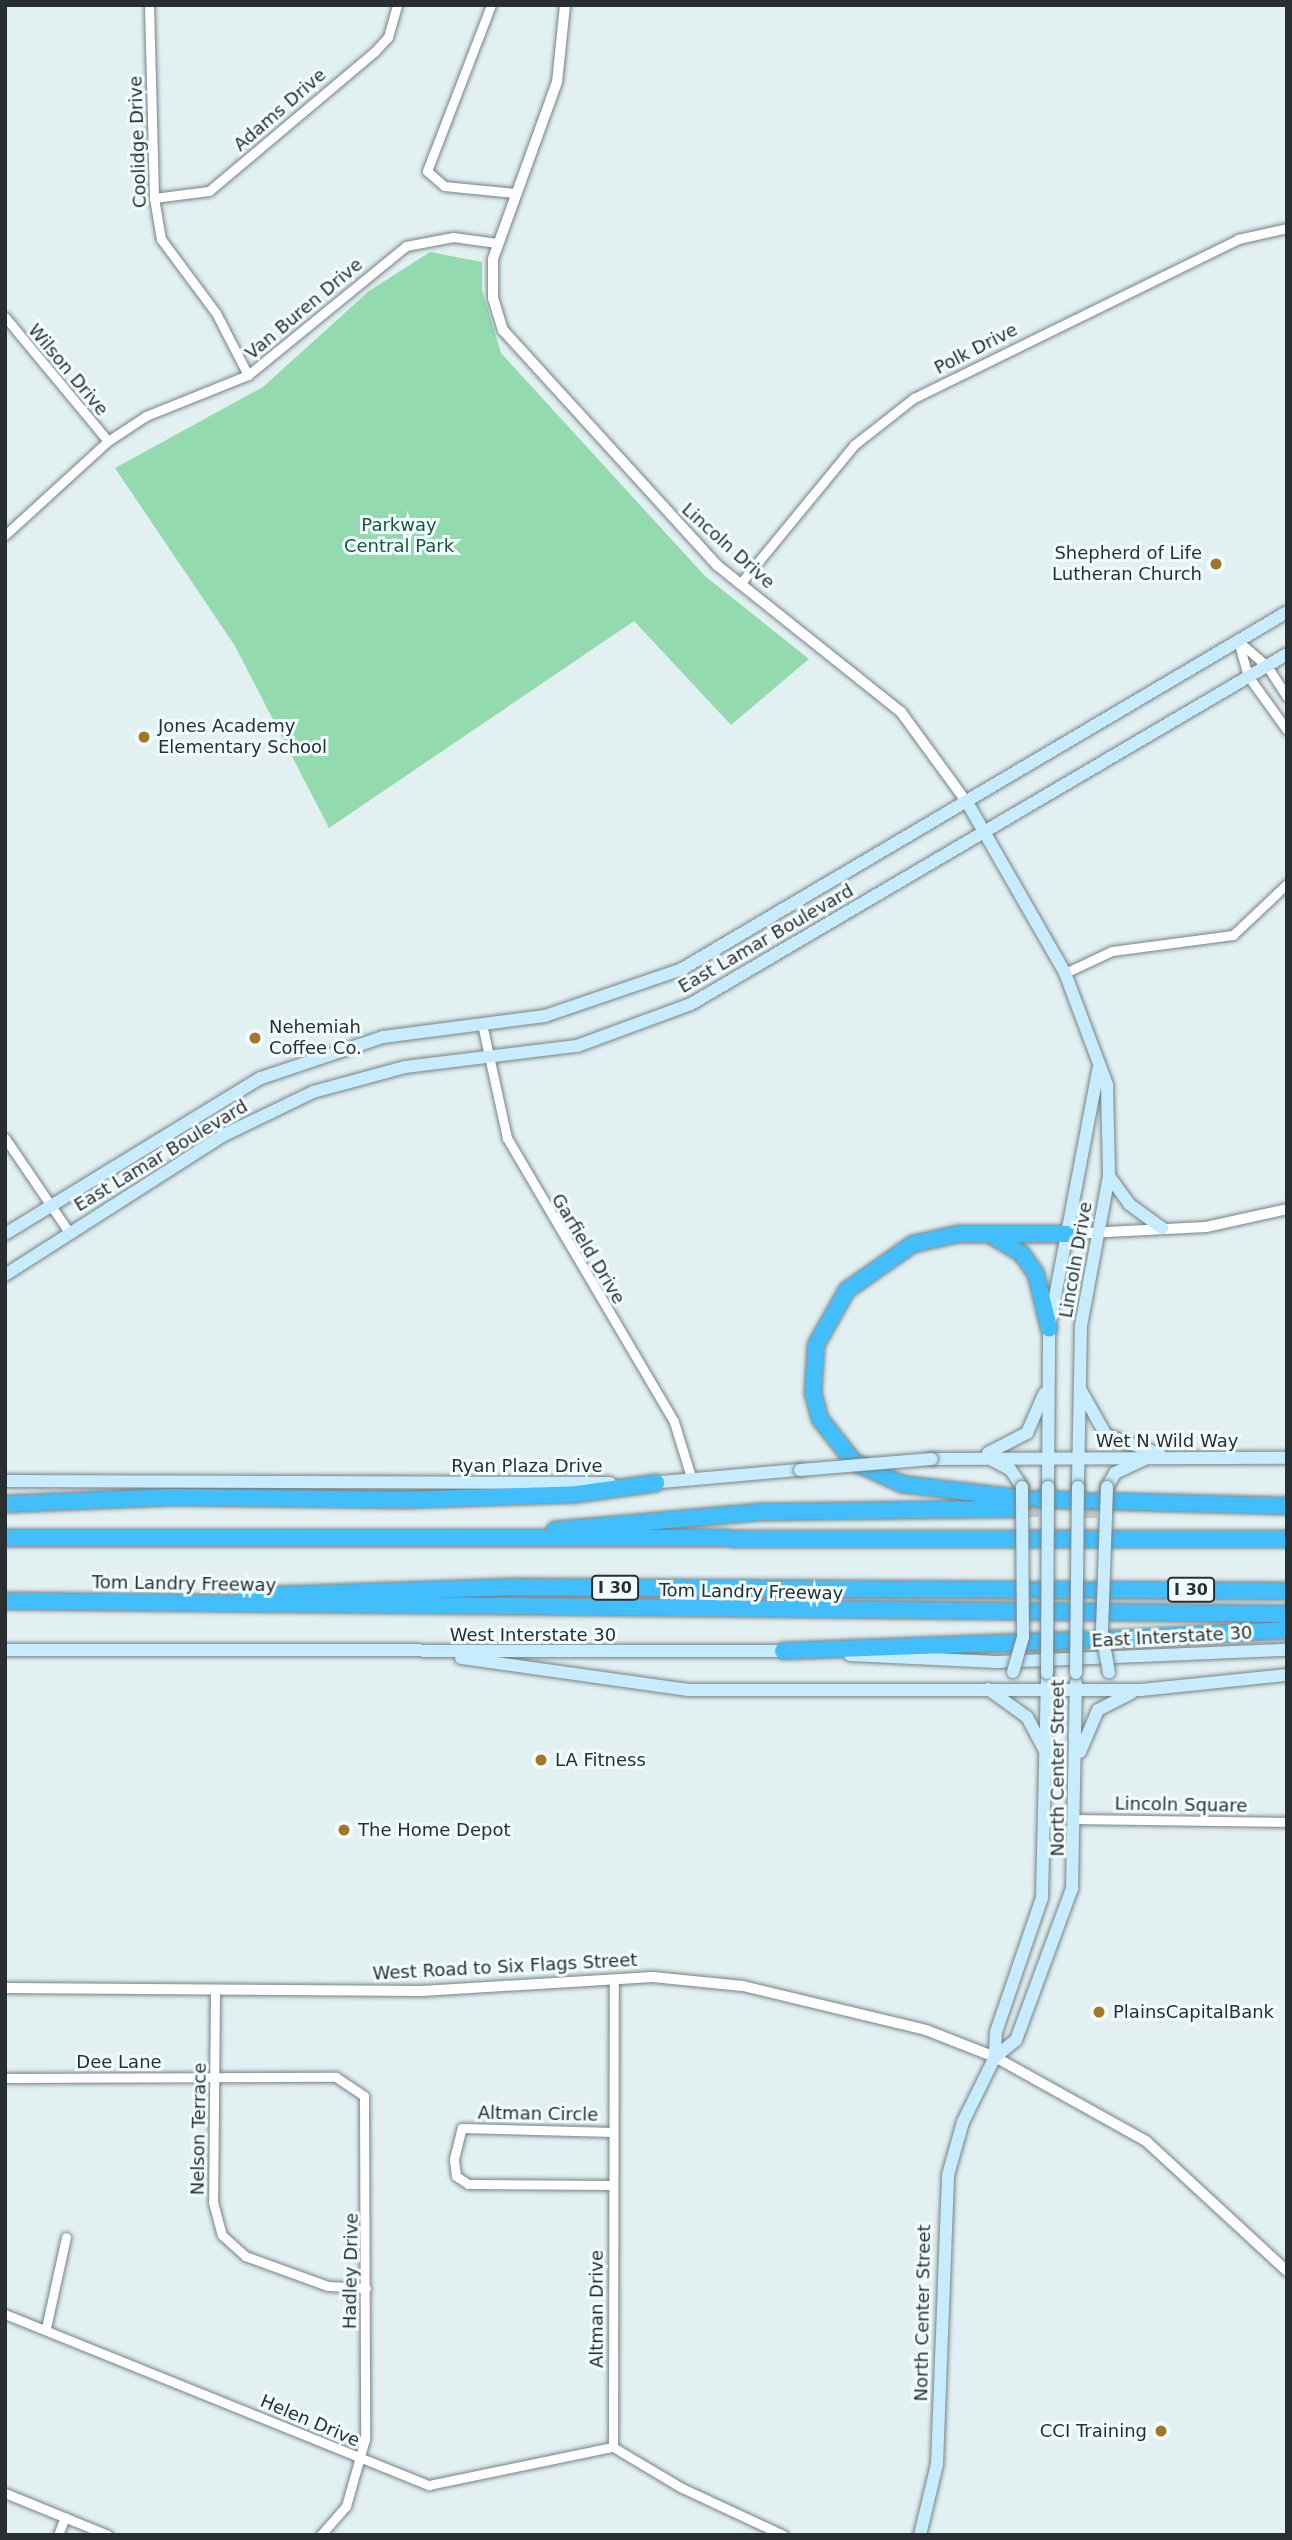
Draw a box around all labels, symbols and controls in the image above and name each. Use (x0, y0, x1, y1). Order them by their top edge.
street label: Adams Drive (229, 64, 331, 156)
street label: Coolidge Drive (125, 76, 151, 208)
street label: Van Buren Drive (241, 254, 367, 364)
street label: Polk Drive (931, 319, 1021, 379)
street label: Wilson Drive (23, 320, 113, 420)
street label: Lincoln Drive (677, 499, 779, 593)
park label: Parkway Central Park (344, 515, 454, 558)
place label: Shepherd of Life Lutheran Church (1052, 543, 1202, 586)
marker: Shepherd of Life Lutheran Church (1208, 556, 1224, 572)
place label: Jones Academy Elementary School (158, 716, 327, 758)
marker: Jones Academy Elementary School (136, 729, 152, 745)
street label: East Lamar Boulevard (675, 880, 857, 998)
place label: Nehemiah Coffee Co. (269, 1017, 362, 1060)
marker: Nehemiah Coffee Co. (247, 1030, 263, 1046)
street label: East Lamar Boulevard (70, 1096, 252, 1216)
street label: Garfield Drive (547, 1190, 629, 1308)
street label: Lincoln Drive (1055, 1200, 1097, 1320)
street label: Wet N Wild Way (1096, 1430, 1238, 1452)
street label: Ryan Plaza Drive (451, 1455, 603, 1477)
street label: Tom Landry Freeway (92, 1572, 276, 1596)
road number: I 30 (590, 1576, 640, 1600)
road number: I 30 (1166, 1578, 1216, 1602)
street label: Tom Landry Freeway (659, 1580, 843, 1604)
street label: East Interstate 30 (1091, 1622, 1253, 1652)
street label: West Interstate 30 (450, 1624, 616, 1646)
street label: North Center Street (1047, 1679, 1069, 1857)
place label: LA Fitness (555, 1749, 646, 1771)
marker: LA Fitness (533, 1752, 549, 1768)
street label: Lincoln Square (1114, 1793, 1248, 1817)
place label: The Home Depot (358, 1819, 511, 1841)
marker: The Home Depot (336, 1822, 352, 1838)
street label: West Road to Six Flags Street (372, 1949, 638, 1985)
place label: PlainsCapitalBank (1113, 2001, 1274, 2023)
marker: PlainsCapitalBank (1091, 2004, 1107, 2020)
street label: Dee Lane (76, 2051, 162, 2073)
street label: Nelson Terrace (187, 2063, 211, 2195)
street label: Altman Circle (478, 2102, 598, 2126)
street label: Hadley Drive (339, 2213, 363, 2329)
street label: North Center Street (911, 2224, 935, 2402)
street label: Altman Drive (586, 2250, 608, 2368)
street label: Helen Drive (257, 2390, 363, 2452)
place label: CCI Training (1040, 2420, 1147, 2442)
marker: CCI Training (1153, 2423, 1169, 2439)

